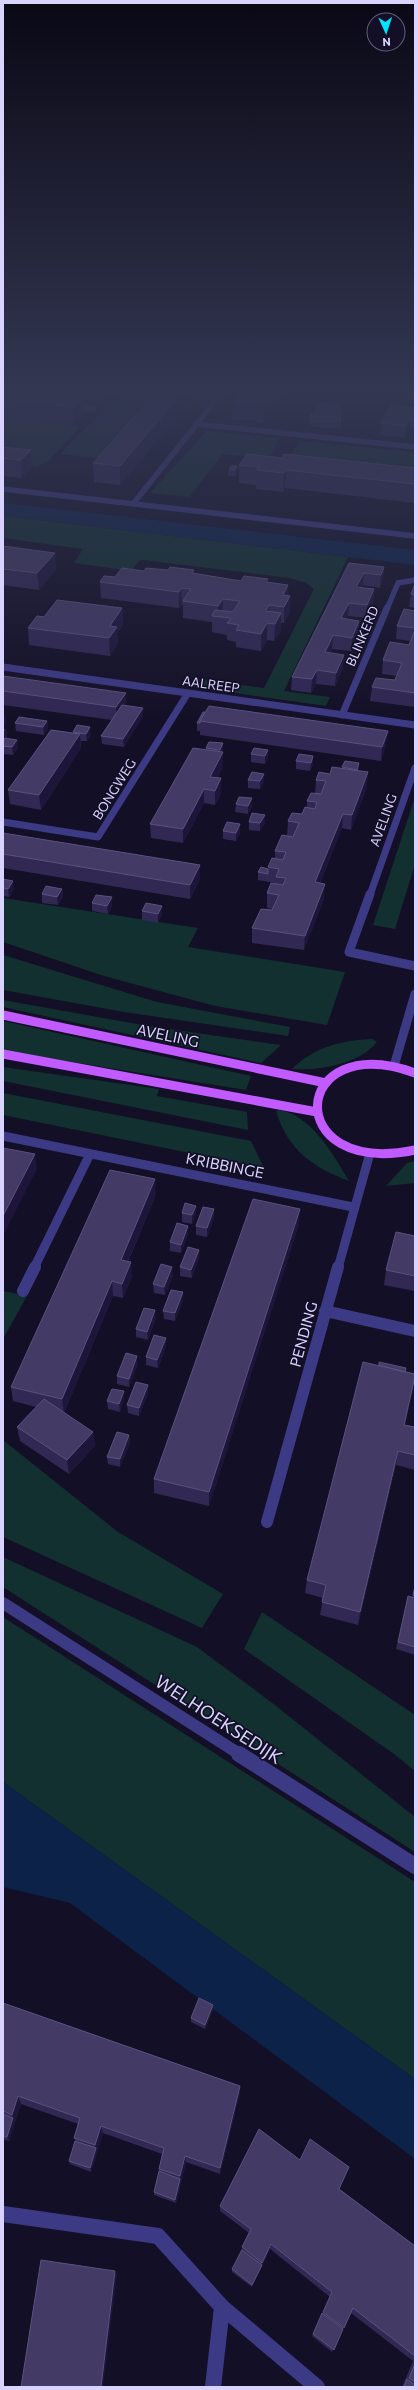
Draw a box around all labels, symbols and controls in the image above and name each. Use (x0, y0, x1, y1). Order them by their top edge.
north arrow (366, 12, 406, 52)
text: N (382, 36, 391, 49)
street label: BLINKERD (342, 603, 382, 669)
street label: AALREEP (181, 672, 241, 696)
street label: BONGWEG (89, 756, 139, 822)
street label: AVELING (366, 791, 400, 849)
street label: AVELING (135, 1020, 201, 1050)
street label: KRIBBINGE (184, 1149, 266, 1181)
street label: PENDING (286, 1299, 320, 1369)
street label: WELHOEKSEDIJK (151, 1670, 287, 1768)

